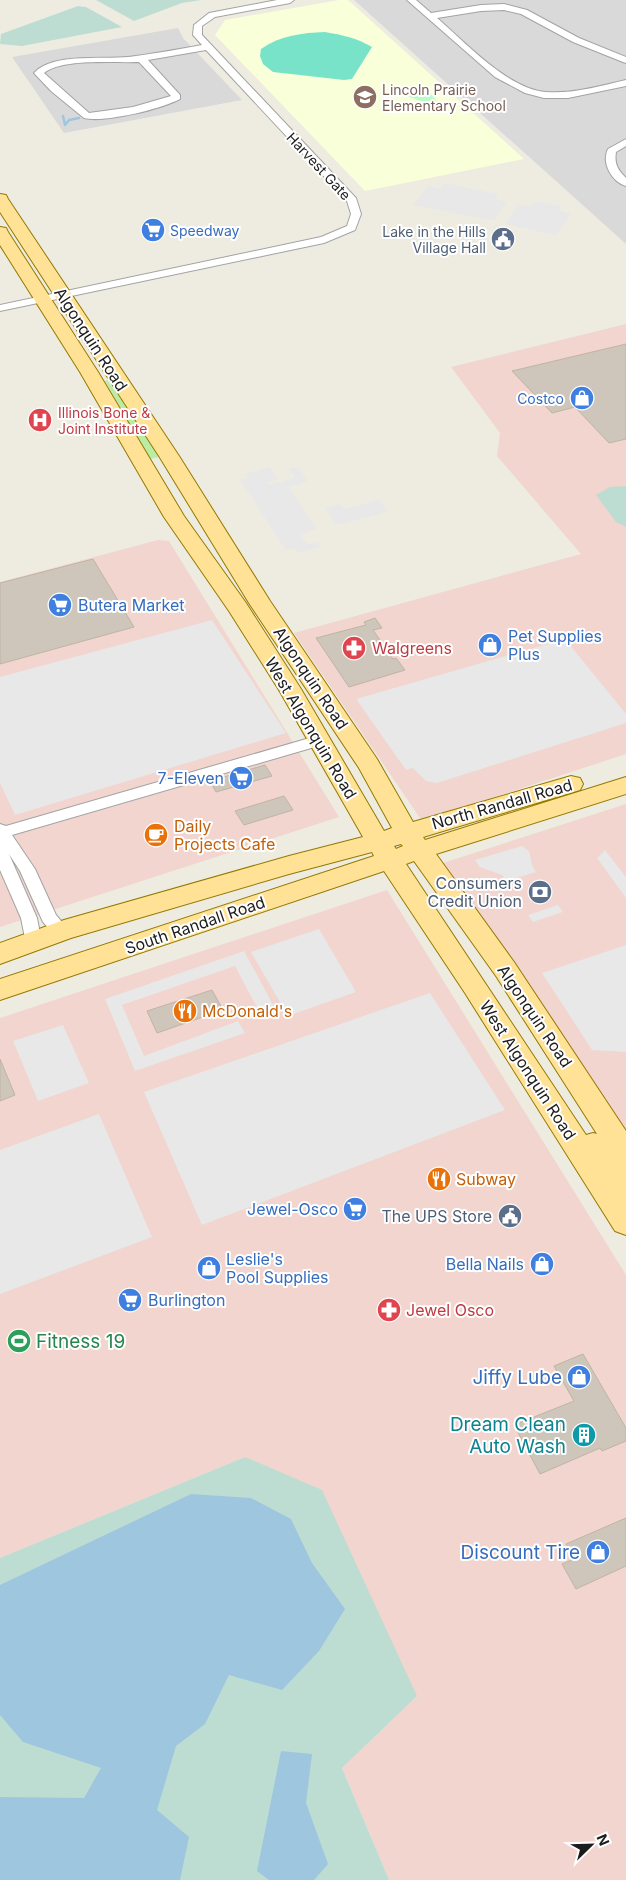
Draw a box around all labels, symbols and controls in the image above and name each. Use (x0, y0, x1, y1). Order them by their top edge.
place label: Lincoln Prairie Elementary School (382, 81, 506, 114)
school or university icon: Lincoln Prairie Elementary School (352, 84, 378, 110)
street label: Harvest Gate (283, 129, 355, 203)
supermarket icon: Speedway (140, 217, 166, 243)
place label: Speedway (170, 222, 240, 239)
place label: Lake in the Hills Village Hall (382, 223, 486, 256)
public building icon: Lake in the Hills Village Hall (490, 226, 516, 252)
street label: Algonquin Road (50, 283, 132, 395)
shop icon: Costco (569, 385, 595, 411)
place label: Costco (517, 390, 564, 407)
place label: Illinois Bone & Joint Institute (58, 404, 150, 437)
hospital icon: Illinois Bone & Joint Institute (27, 407, 53, 433)
supermarket icon: Butera Market (47, 592, 73, 618)
place label: Butera Market (78, 595, 185, 615)
street label: Algonquin Road (269, 623, 353, 733)
place label: Pet Supplies Plus (508, 626, 602, 664)
shop icon: Pet Supplies Plus (477, 632, 503, 658)
pharmacy icon: Walgreens (341, 635, 367, 661)
place label: Walgreens (372, 638, 452, 658)
street label: West Algonquin Road (261, 653, 361, 803)
supermarket icon: 7-Eleven (228, 765, 254, 791)
place label: 7-Eleven (158, 768, 224, 788)
street label: North Randall Road (429, 774, 575, 834)
place label: Daily Projects Cafe (174, 816, 275, 854)
cafe icon: Daily Projects Cafe (143, 822, 169, 848)
place label: Consumers Credit Union (428, 873, 522, 911)
bank icon: Consumers Credit Union (527, 879, 553, 905)
street label: South Randall Road (122, 892, 268, 958)
street label: Algonquin Road (493, 961, 577, 1071)
street label: West Algonquin Road (476, 997, 580, 1143)
restaurant icon: McDonald's (172, 998, 198, 1024)
place label: McDonald's (202, 1001, 292, 1021)
restaurant icon: Subway (426, 1166, 452, 1192)
place label: Subway (456, 1169, 516, 1189)
supermarket icon: Jewel-Osco (342, 1196, 368, 1222)
place label: Jewel-Osco (247, 1199, 338, 1219)
public building icon: The UPS Store (497, 1203, 523, 1229)
place label: The UPS Store (381, 1206, 492, 1226)
place label: Leslie's Pool Supplies (226, 1249, 329, 1287)
shop icon: Bella Nails (529, 1251, 555, 1277)
place label: Bella Nails (446, 1254, 524, 1274)
shop icon: Leslie's Pool Supplies (196, 1255, 222, 1281)
supermarket icon: Burlington (117, 1287, 143, 1313)
place label: Burlington (148, 1290, 225, 1310)
pharmacy icon: Jewel Osco (376, 1297, 402, 1323)
place label: Jewel Osco (406, 1300, 494, 1320)
sports icon: Fitness 19 (6, 1328, 32, 1354)
place label: Fitness 19 (36, 1330, 125, 1353)
shop icon: Jiffy Lube (566, 1364, 592, 1390)
place label: Jiffy Lube (473, 1366, 562, 1389)
place label: Dream Clean Auto Wash (450, 1413, 566, 1458)
building icon: Dream Clean Auto Wash (571, 1422, 597, 1448)
shop icon: Discount Tire (585, 1539, 611, 1565)
place label: Discount Tire (461, 1541, 580, 1564)
north arrow (566, 1820, 616, 1870)
text: N (594, 1831, 613, 1848)

